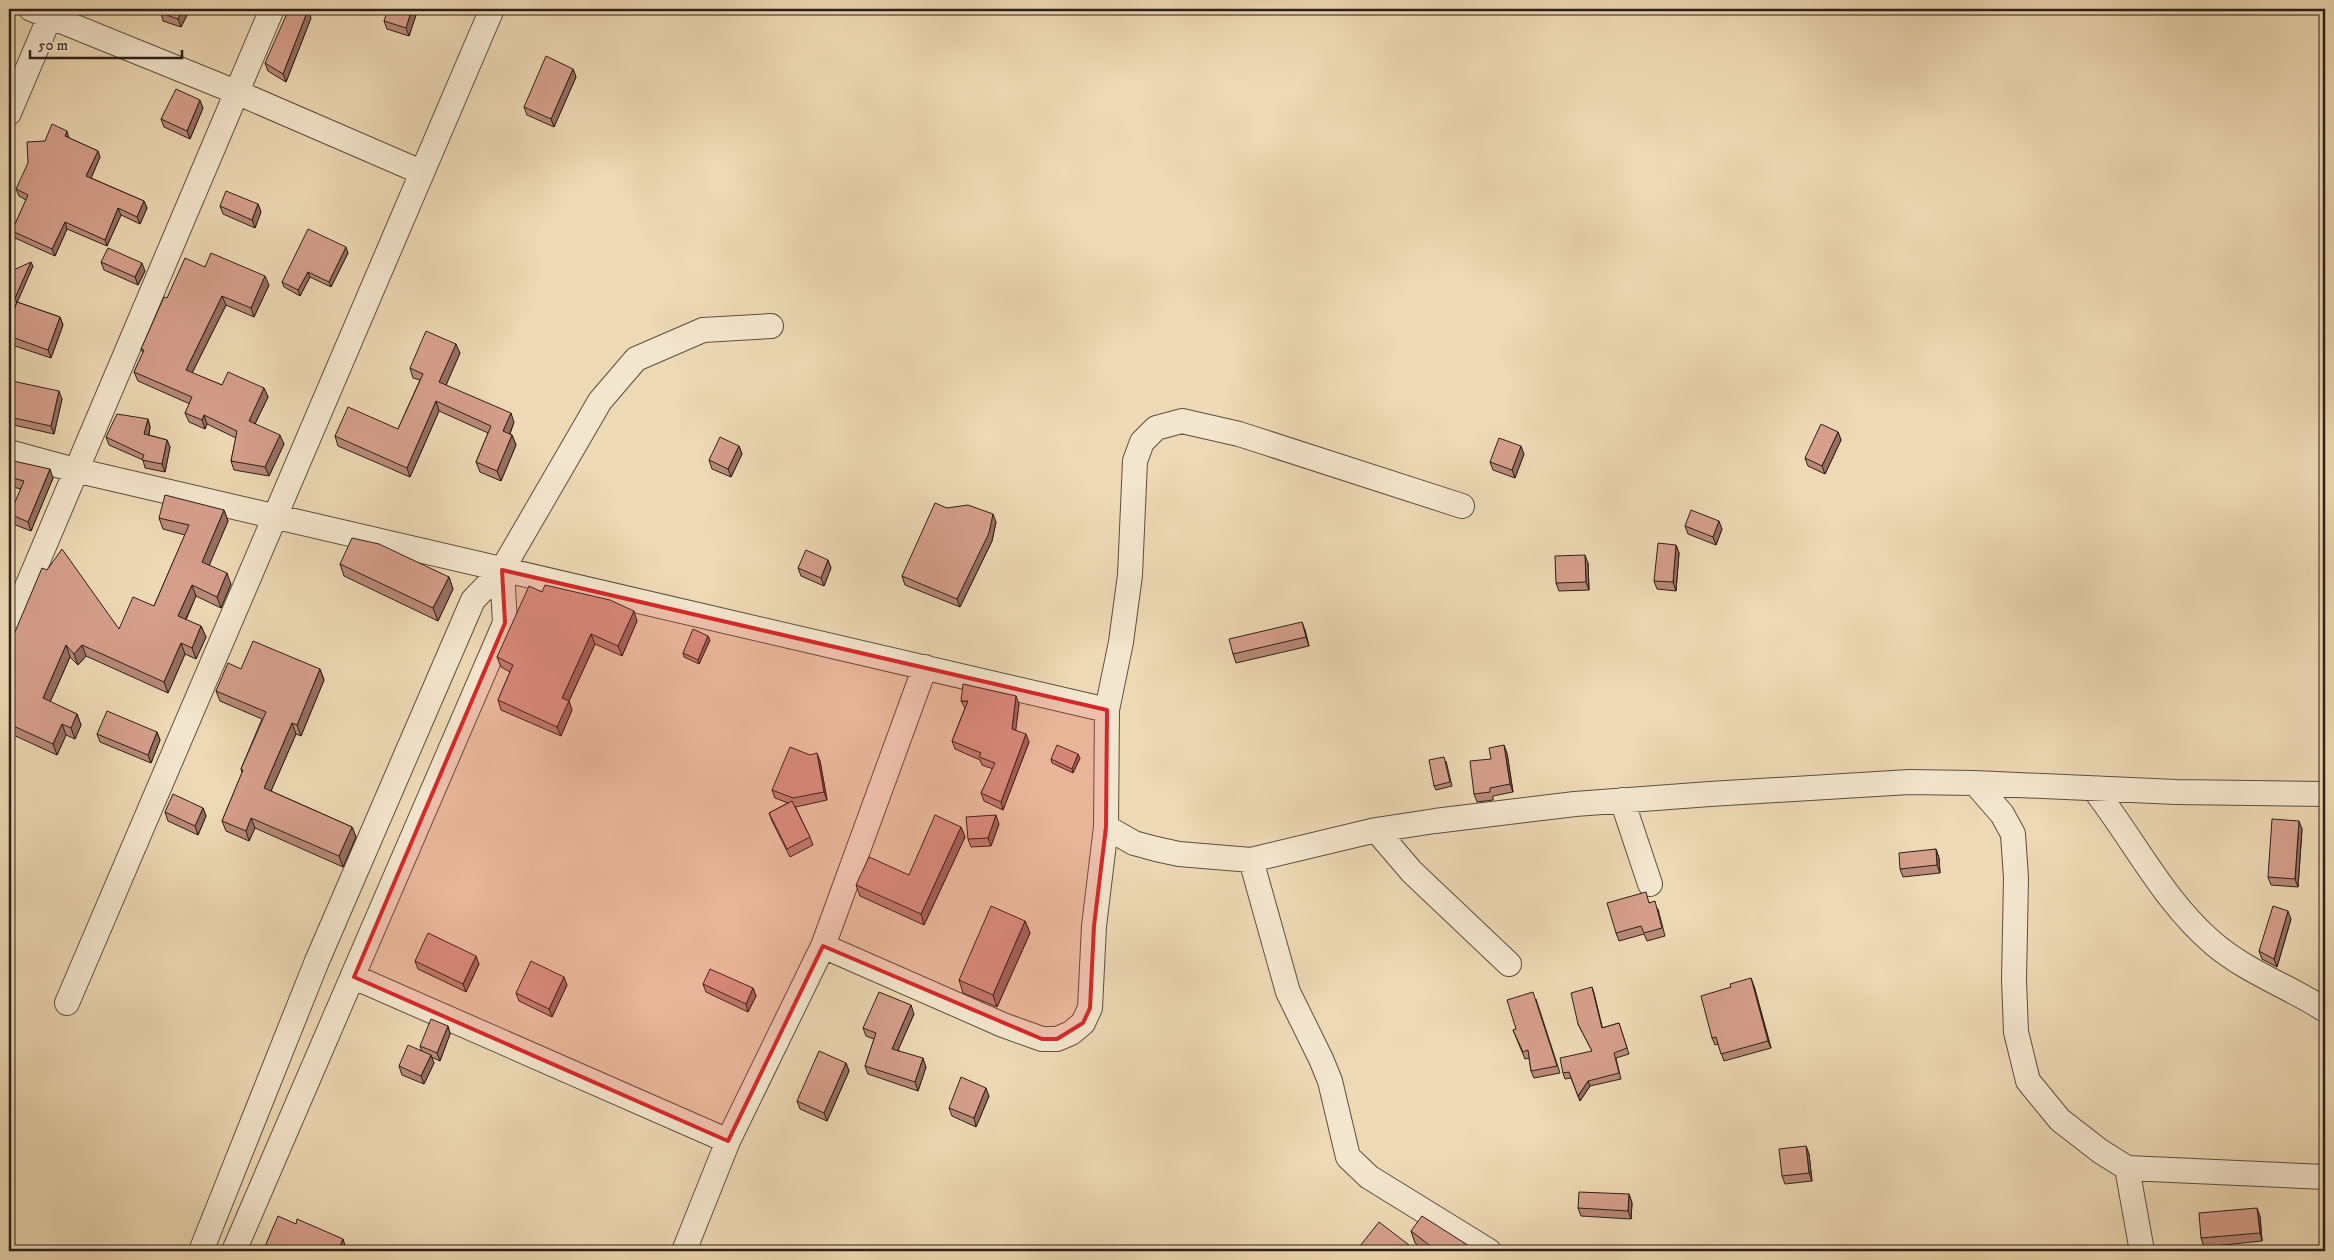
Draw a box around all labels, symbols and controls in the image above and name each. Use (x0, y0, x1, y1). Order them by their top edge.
scale bar (30, 28, 182, 60)
text: 50 m (38, 36, 68, 55)

